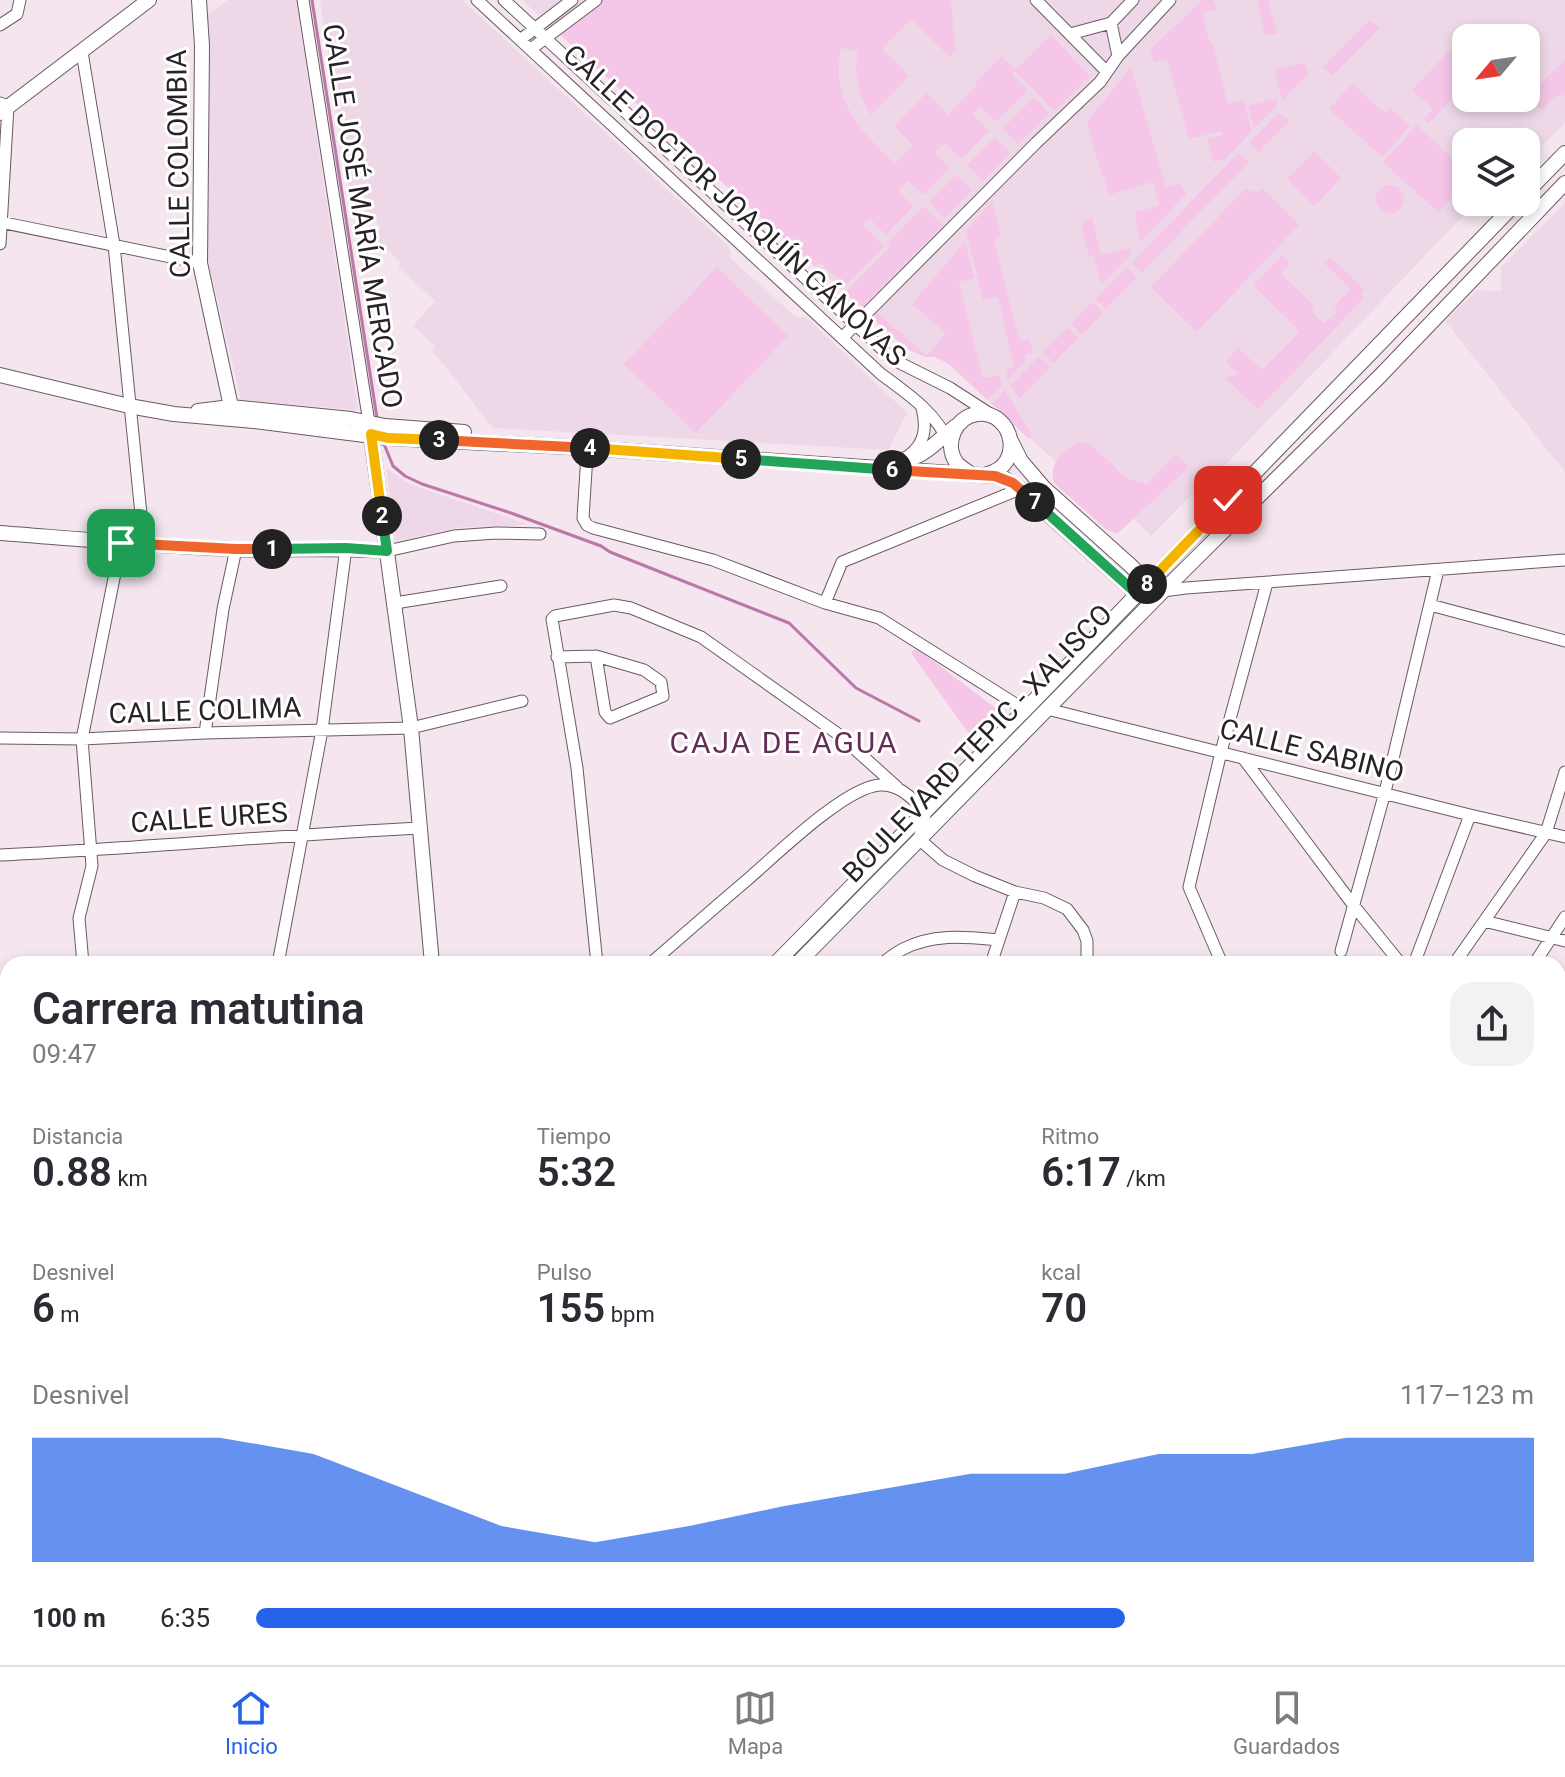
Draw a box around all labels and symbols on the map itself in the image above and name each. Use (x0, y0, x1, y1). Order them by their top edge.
street label: CALLE JOSÉ MARÍA MERCADO (316, 22, 409, 411)
north arrow (1452, 24, 1540, 112)
street label: CALLE DOCTOR JOAQUÍN CÁNOVAS (557, 38, 913, 373)
street label: CALLE COLOMBIA (160, 49, 197, 279)
pin: 3 (419, 420, 459, 460)
pin: 4 (570, 428, 610, 468)
pin: 5 (721, 439, 761, 479)
pin: 6 (872, 450, 912, 490)
pin (1194, 466, 1262, 534)
pin: 7 (1015, 482, 1055, 522)
pin: 2 (362, 496, 402, 536)
pin (87, 509, 155, 577)
pin: 1 (252, 529, 292, 569)
pin: 8 (1127, 564, 1167, 604)
street label: BOULEVARD TEPIC - XALISCO (836, 598, 1119, 889)
street label: CALLE COLIMA (108, 691, 302, 730)
street label: CALLE SABINO (1216, 712, 1407, 789)
district label: CAJA DE AGUA (669, 725, 899, 760)
street label: CALLE URES (129, 796, 289, 839)

